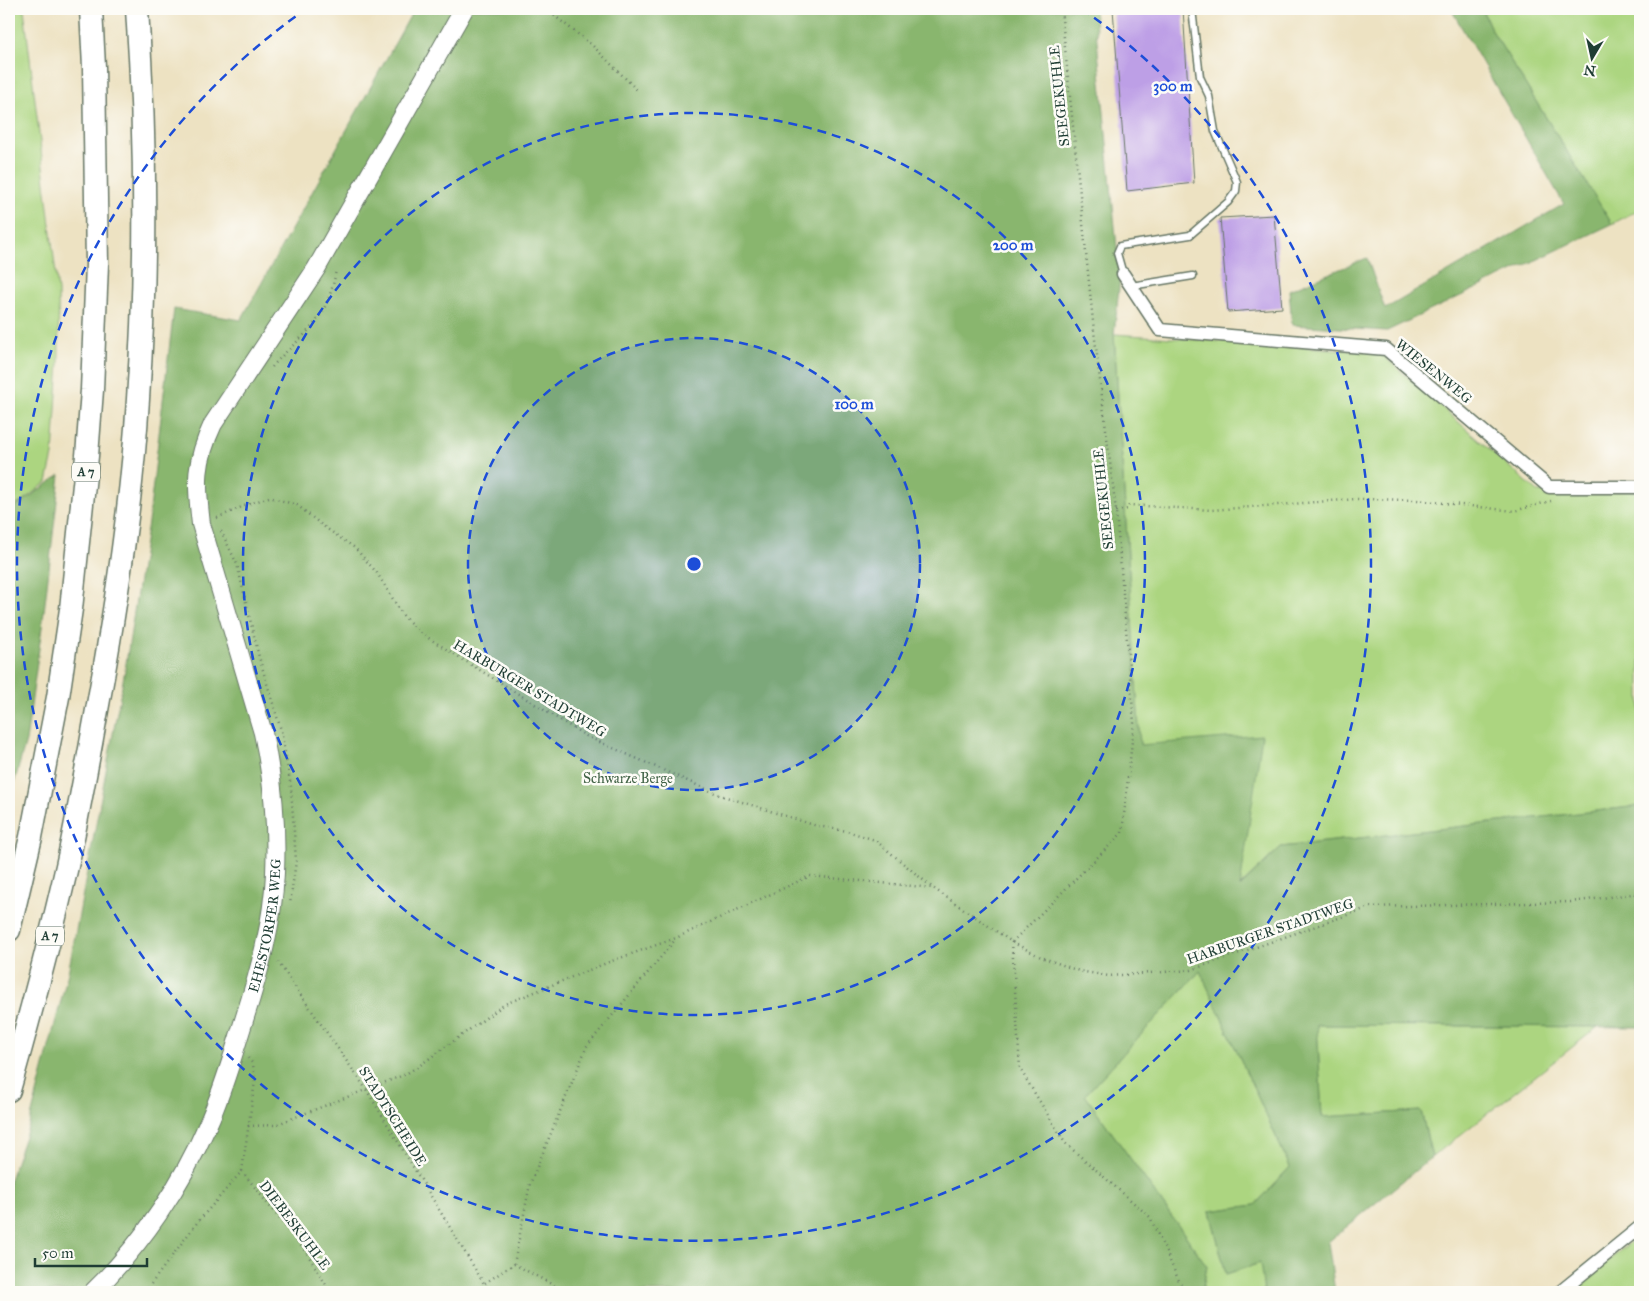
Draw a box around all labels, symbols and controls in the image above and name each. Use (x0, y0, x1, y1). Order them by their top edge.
north arrow (1566, 32, 1616, 82)
street label: SEEGEKUHLE (1046, 45, 1073, 147)
text: N (1583, 61, 1597, 80)
text: 300 m (1153, 77, 1193, 96)
text: 200 m (993, 236, 1034, 254)
street label: WIESENWEG (1392, 336, 1475, 407)
text: 100 m (834, 395, 874, 413)
street label: SEEGEKUHLE (1090, 448, 1117, 550)
road number: A 7 (72, 462, 100, 482)
centre of rings (685, 555, 703, 573)
street label: HARBURGER STADTWEG (450, 636, 609, 741)
park label: Schwarze Berge (583, 770, 673, 787)
street label: EHESTORFER WEG (245, 858, 284, 995)
street label: HARBURGER STADTWEG (1185, 895, 1356, 968)
road number: A 7 (36, 926, 64, 946)
street label: STADTSCHEIDE (355, 1063, 430, 1169)
street label: DIEBESKUHLE (256, 1177, 334, 1273)
scale bar (35, 1236, 148, 1268)
text: 50 m (42, 1244, 74, 1262)

